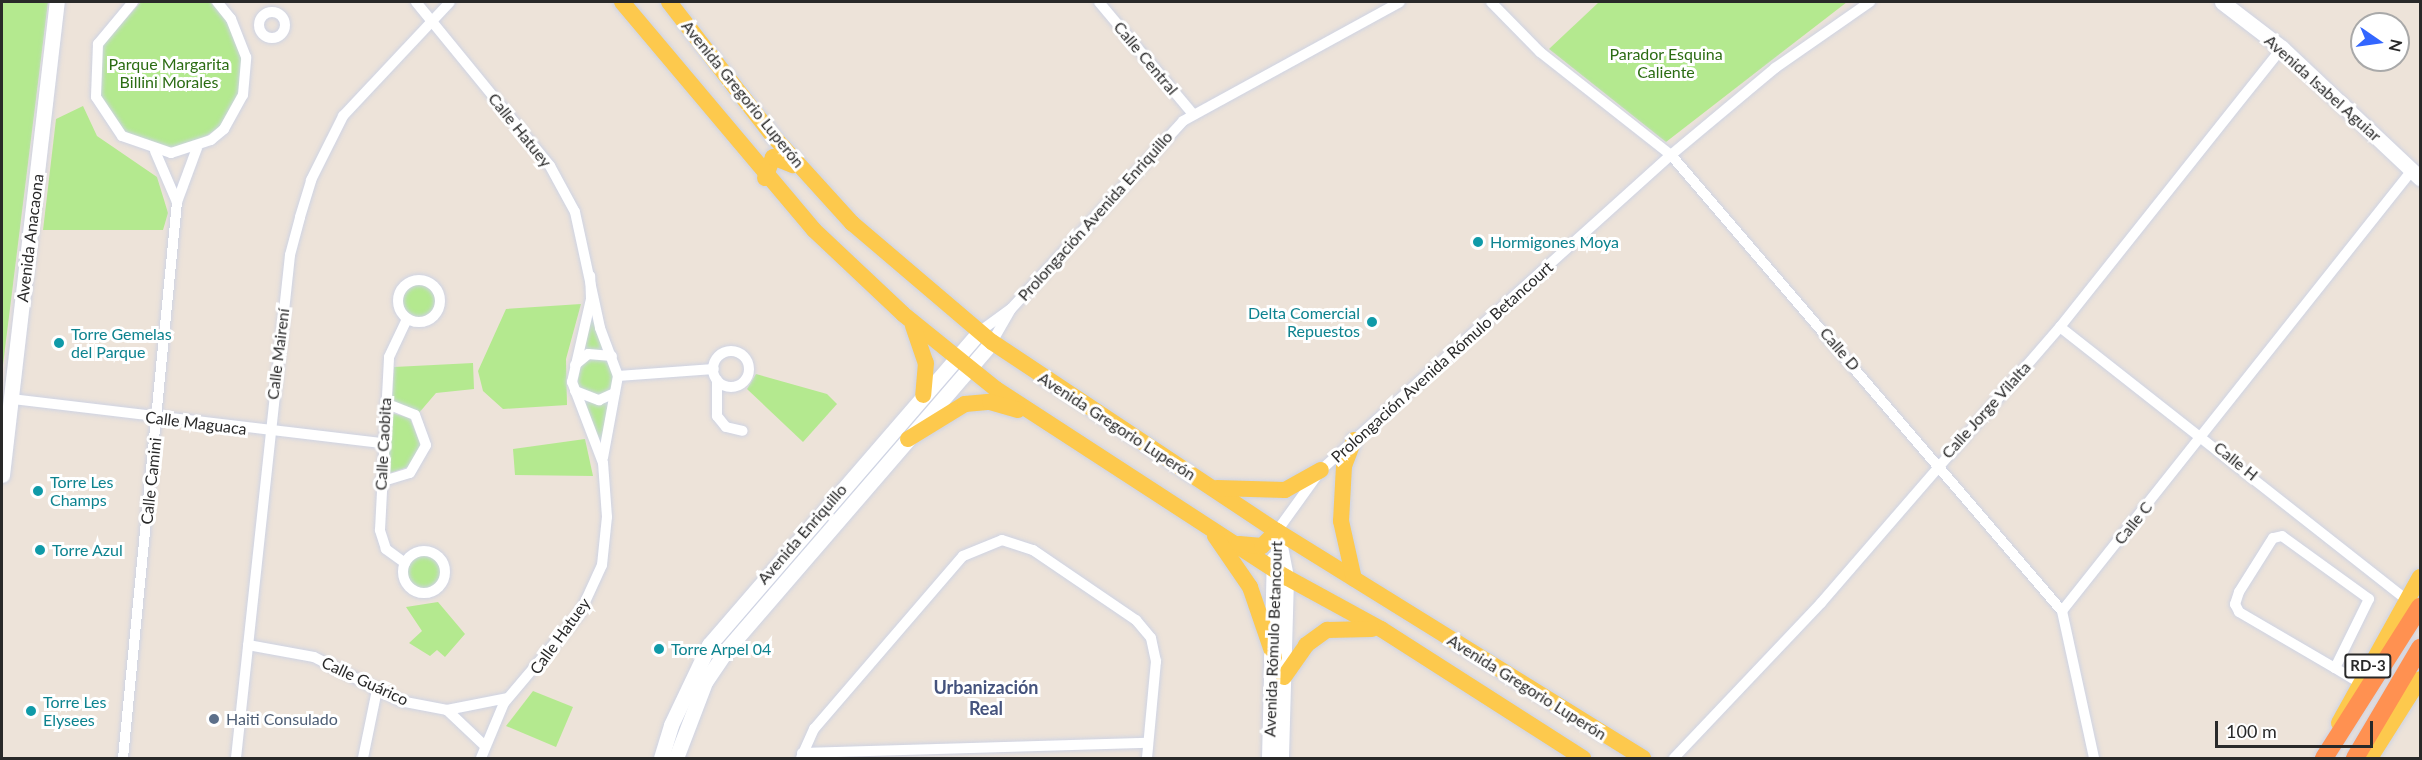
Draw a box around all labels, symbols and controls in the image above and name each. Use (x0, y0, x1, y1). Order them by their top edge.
north arrow (2350, 12, 2410, 72)
street label: Avenida Gregorio Luperón (678, 17, 808, 171)
street label: Calle Central (1110, 17, 1182, 99)
street label: Avenida Isabel Aguiar (2261, 31, 2385, 145)
text: N (2385, 38, 2407, 54)
park label: Parador Esquina Caliente (1609, 44, 1723, 82)
park label: Parque Margarita Billini Morales (108, 54, 230, 92)
street label: Calle Hatuey (484, 89, 556, 171)
street label: Prolongación Avenida Enriquillo (1014, 127, 1176, 305)
street label: Avenida Anacaona (13, 172, 47, 304)
place label: Hormigones Moya (1490, 232, 1619, 252)
marker: Hormigones Moya (1471, 235, 1485, 249)
street label: Prolongación Avenida Rómulo Betancourt (1327, 257, 1557, 467)
place label: Delta Comercial Repuestos (1248, 303, 1360, 341)
street label: Calle Mairení (263, 307, 293, 401)
marker: Delta Comercial Repuestos (1365, 315, 1379, 329)
street label: Calle D (1816, 323, 1864, 375)
place label: Torre Gemelas del Parque (71, 324, 172, 362)
marker: Torre Gemelas del Parque (52, 336, 66, 350)
street label: Calle Jorge Vilalta (1937, 357, 2035, 463)
street label: Avenida Gregorio Luperón (1035, 368, 1199, 484)
street label: Calle Caobita (371, 397, 395, 491)
street label: Calle Maguaca (144, 407, 248, 439)
street label: Calle Camini (137, 437, 165, 525)
street label: Calle H (2210, 438, 2262, 484)
place label: Torre Les Champs (50, 472, 113, 510)
street label: Avenida Enriquillo (753, 480, 851, 588)
marker: Torre Les Champs (31, 484, 45, 498)
street label: Calle C (2110, 498, 2156, 548)
place label: Torre Azul (52, 540, 123, 560)
street label: Avenida Rómulo Betancourt (1260, 541, 1286, 737)
marker: Torre Azul (33, 543, 47, 557)
street label: Calle Hatuey (526, 594, 594, 678)
street label: Avenida Gregorio Luperón (1444, 630, 1610, 744)
place label: Torre Arpel 04 (671, 639, 772, 659)
marker: Torre Arpel 04 (652, 642, 666, 656)
street label: Calle Guárico (319, 653, 411, 709)
road number: RD-3 (2344, 654, 2392, 678)
district label: Urbanización Real (933, 677, 1039, 720)
place label: Torre Les Elysees (43, 692, 106, 730)
marker: Torre Les Elysees (24, 704, 38, 718)
place label: Haiti Consulado (226, 709, 338, 729)
scale bar (2218, 709, 2376, 747)
marker: Haiti Consulado (207, 712, 221, 726)
text: 100 m (2226, 720, 2277, 742)

